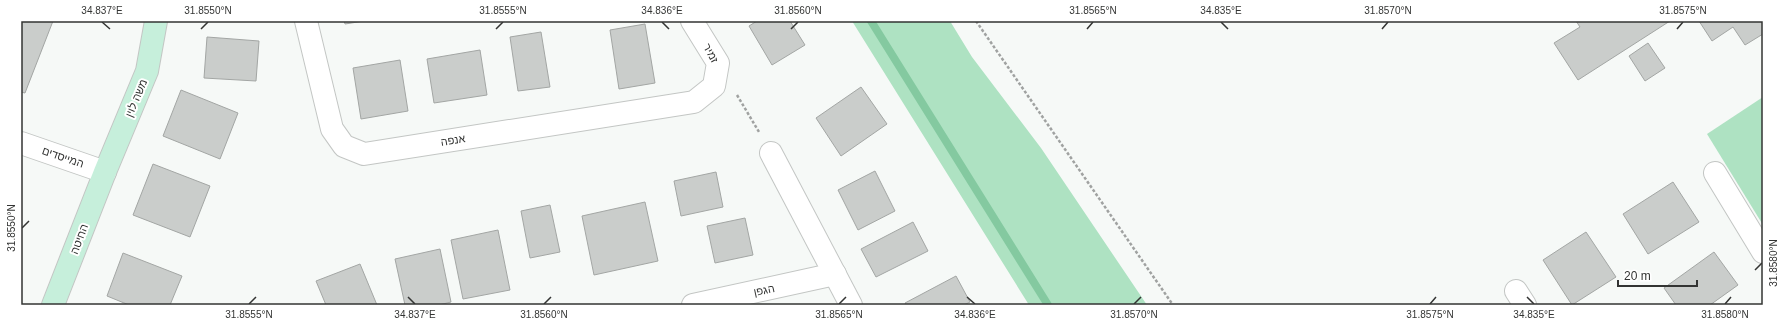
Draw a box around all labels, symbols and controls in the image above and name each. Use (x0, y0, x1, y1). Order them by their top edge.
text: 34.837°E (81, 5, 123, 16)
text: 31.8550°N (184, 5, 232, 16)
text: 31.8555°N (479, 5, 527, 16)
text: 34.836°E (641, 5, 683, 16)
text: 31.8560°N (774, 5, 822, 16)
text: 31.8565°N (1069, 5, 1117, 16)
text: 34.835°E (1200, 5, 1242, 16)
text: 31.8570°N (1364, 5, 1412, 16)
text: 31.8575°N (1659, 5, 1707, 16)
street label: זמיר (701, 42, 721, 65)
street label: משה לוין (123, 77, 149, 119)
street label: אנפה (440, 132, 466, 148)
street label: המייסדים (41, 144, 86, 170)
text: 31.8550°N (6, 204, 17, 252)
street label: החיטה (68, 222, 90, 256)
text: 31.8580°N (1768, 239, 1779, 287)
scale bar (1618, 262, 1697, 288)
text: 20 m (1624, 269, 1651, 283)
street label: הגפן (752, 282, 776, 298)
text: 31.8555°N (225, 309, 273, 320)
text: 34.837°E (394, 309, 436, 320)
text: 31.8560°N (520, 309, 568, 320)
text: 31.8565°N (815, 309, 863, 320)
text: 34.836°E (954, 309, 996, 320)
text: 31.8570°N (1110, 309, 1158, 320)
text: 31.8575°N (1406, 309, 1454, 320)
text: 34.835°E (1513, 309, 1555, 320)
text: 31.8580°N (1701, 309, 1749, 320)

